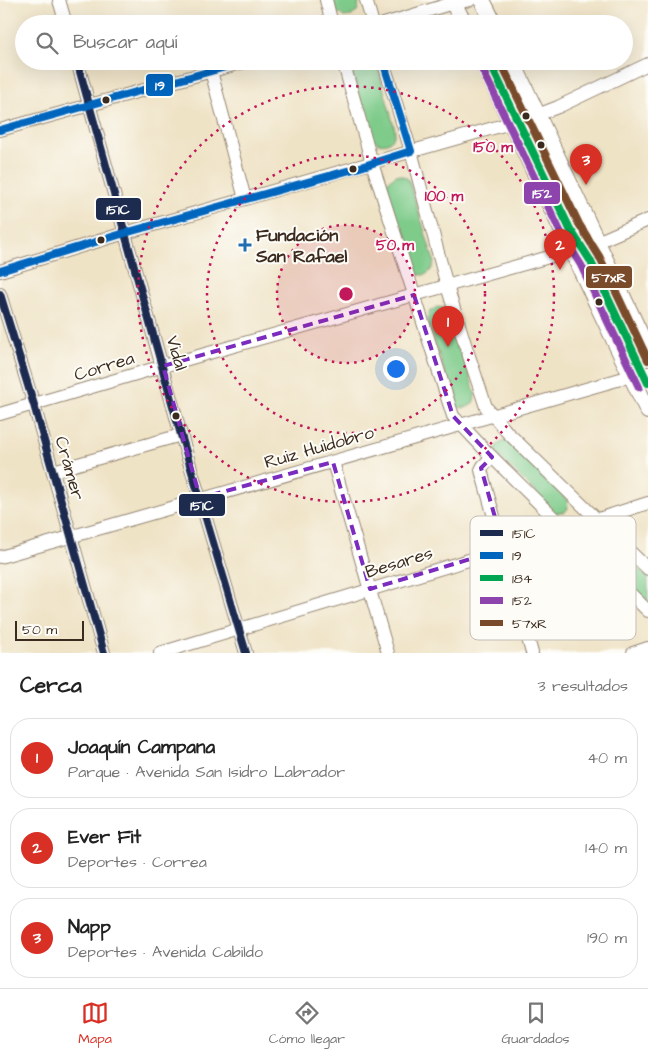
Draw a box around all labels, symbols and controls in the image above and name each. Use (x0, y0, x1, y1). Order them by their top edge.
search box (15, 15, 633, 70)
icon: search (33, 29, 61, 57)
text: Buscar aquí (73, 29, 177, 56)
line badge: 19 (145, 73, 174, 97)
text: 19 (155, 76, 165, 96)
unlabelled marker (101, 95, 111, 105)
unlabelled marker (521, 111, 531, 121)
text: 150 m (473, 137, 513, 158)
unlabelled marker (536, 140, 546, 150)
pin: 3 (570, 144, 602, 185)
unlabelled marker (348, 164, 358, 174)
line badge: 152 (523, 181, 561, 205)
text: 152 (532, 184, 553, 204)
text: 100 m (425, 186, 464, 207)
line badge: 151C (95, 197, 142, 221)
text: 151C (106, 200, 130, 220)
place label: Fundación San Rafael (255, 223, 348, 269)
pin: 2 (544, 229, 576, 270)
unlabelled marker (96, 235, 106, 245)
text: 50 m (376, 235, 414, 256)
marker: Fundación San Rafael (238, 238, 252, 252)
line badge: 57xR (585, 265, 633, 289)
text: 57xR (591, 268, 627, 288)
centre of rings (337, 285, 355, 303)
unlabelled marker (594, 297, 604, 307)
pin: 1 (432, 306, 464, 347)
street label: Vidal (160, 333, 193, 374)
street label: Correa (71, 346, 137, 387)
your location (383, 356, 409, 382)
unlabelled marker (171, 411, 181, 421)
street label: Ruiz Huidobro (261, 420, 377, 475)
street label: Crámer (48, 433, 91, 503)
line badge: 151C (178, 493, 226, 517)
text: 151C (190, 496, 214, 516)
legend (470, 516, 636, 640)
text: 151C (512, 524, 535, 544)
street label: Besares (362, 540, 436, 585)
text: 19 (512, 546, 522, 566)
text: 184 (512, 569, 533, 589)
text: 152 (512, 591, 532, 611)
text: 57xR (512, 614, 547, 634)
scale bar (15, 618, 84, 641)
text: 50 m (22, 620, 57, 640)
text: Cerca (20, 671, 82, 700)
text: 3 resultados (537, 675, 628, 697)
text: Joaquín Campana (68, 734, 215, 761)
text: 1 (36, 747, 38, 769)
text: 40 m (587, 747, 627, 769)
text: Parque · Avenida San Isidro Labrador (68, 761, 345, 783)
text: Ever Fit (68, 824, 141, 851)
text: 2 (32, 837, 42, 859)
text: 140 m (585, 837, 627, 859)
text: Deportes · Correa (68, 851, 207, 873)
text: Napp (68, 914, 111, 941)
text: 3 (33, 927, 41, 949)
text: 190 m (587, 927, 627, 949)
text: Deportes · Avenida Cabildo (68, 941, 263, 963)
tab: Mapa (78, 999, 112, 1049)
tab: Cómo llegar (269, 999, 345, 1049)
tab: Guardados (502, 999, 570, 1049)

